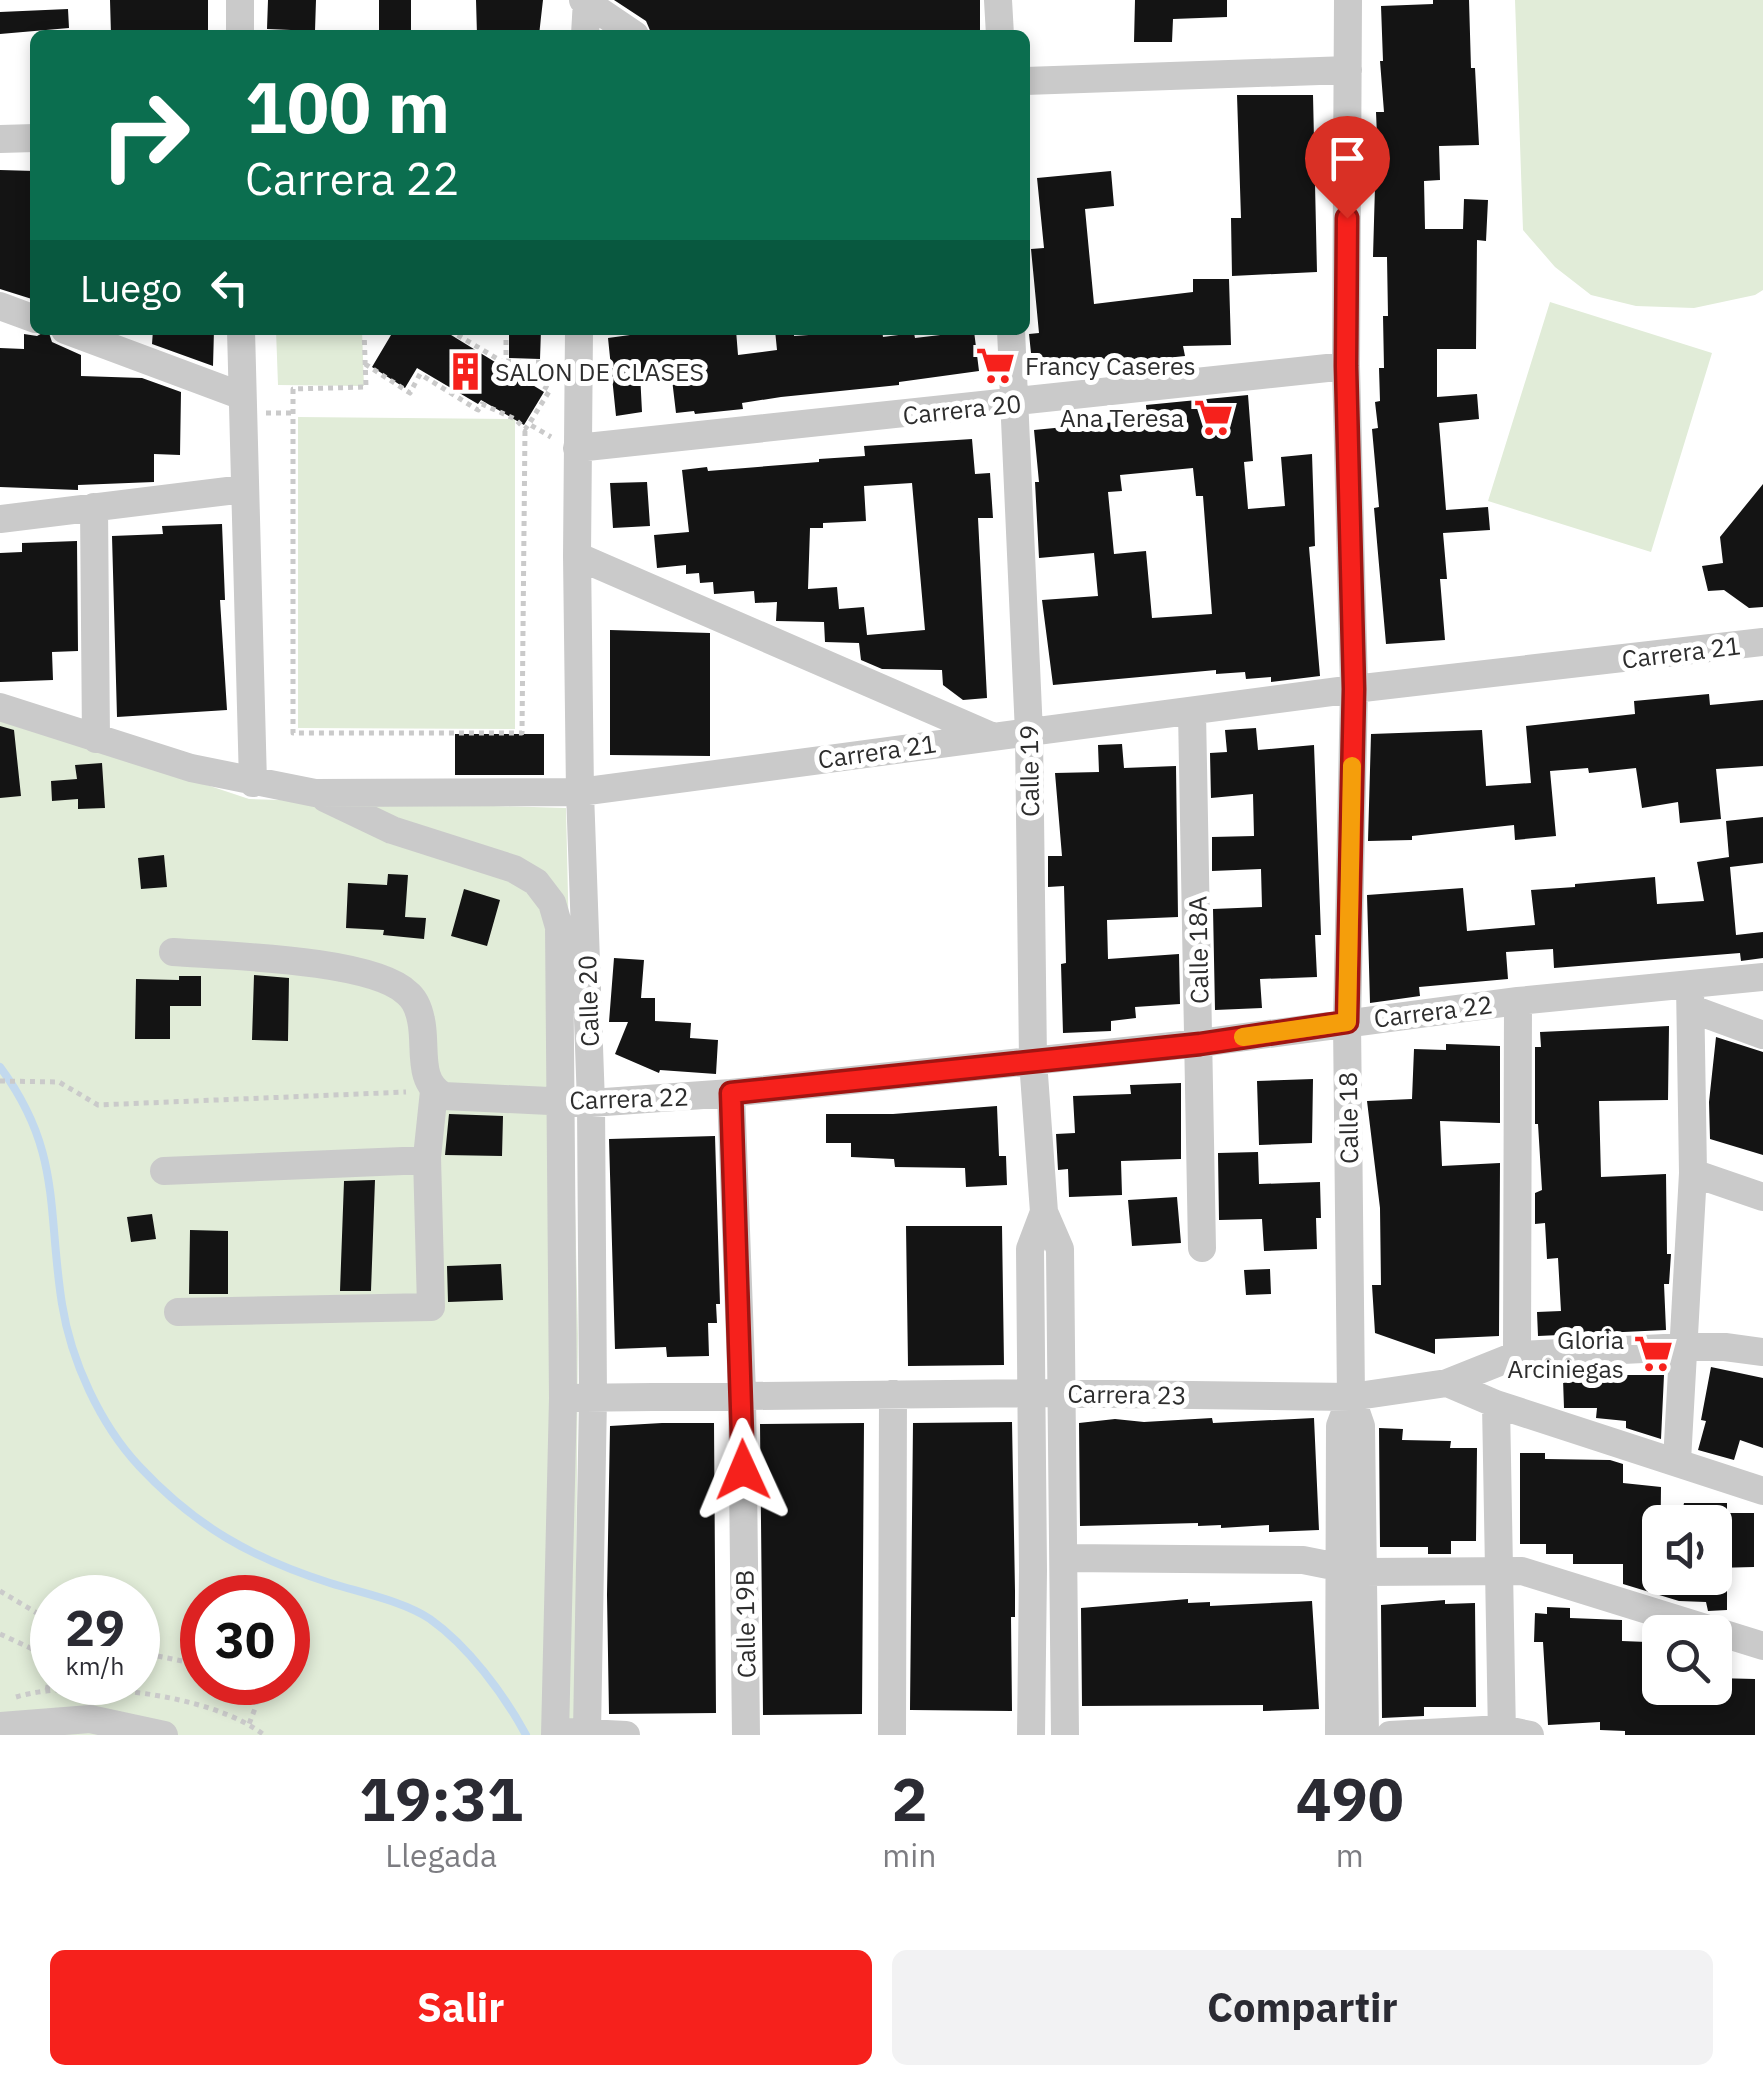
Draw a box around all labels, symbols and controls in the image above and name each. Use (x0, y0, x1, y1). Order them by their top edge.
text: 100 m (245, 61, 450, 152)
icon: right (80, 70, 210, 200)
pin (1305, 116, 1390, 219)
icon: arrive (1320, 131, 1375, 186)
text: Carrera 22 (245, 149, 459, 207)
icon: left (202, 260, 257, 315)
text: Luego (80, 263, 182, 312)
supermarket icon: Francy Caseres (974, 344, 1016, 386)
place label: Francy Caseres (1025, 349, 1196, 382)
building icon: SALON DE CLASES (444, 350, 486, 392)
place label: SALON DE CLASES (495, 355, 704, 388)
street label: Carrera 20 (901, 386, 1023, 432)
supermarket icon: Ana Teresa (1193, 396, 1235, 438)
place label: Ana Teresa (1060, 401, 1184, 434)
street label: Carrera 21 (1620, 628, 1742, 676)
street label: Calle 19 (1012, 725, 1046, 817)
street label: Carrera 21 (816, 726, 938, 776)
street label: Calle 18A (1181, 896, 1215, 1004)
street label: Calle 20 (570, 954, 606, 1048)
street label: Carrera 22 (1372, 987, 1494, 1035)
street label: Calle 18 (1331, 1072, 1365, 1164)
street label: Carrera 22 (569, 1079, 689, 1117)
place label: Gloria Arciniegas (1507, 1323, 1624, 1385)
supermarket icon: Gloria Arciniegas (1633, 1332, 1675, 1374)
street label: Carrera 23 (1067, 1376, 1187, 1412)
position arrow (691, 1418, 795, 1522)
map controls (1642, 1505, 1732, 1705)
button: sound (1642, 1505, 1732, 1595)
street label: Calle 19B (728, 1570, 762, 1678)
speed limit sign: 30 (180, 1575, 310, 1705)
text: 29 (65, 1595, 125, 1660)
button: search (1642, 1615, 1732, 1705)
text: km/h (66, 1649, 124, 1682)
text: 19:31 (359, 1759, 523, 1838)
text: 2 (891, 1759, 927, 1838)
text: 490 (1296, 1759, 1404, 1838)
text: Llegada (385, 1834, 497, 1876)
text: min (882, 1834, 936, 1876)
text: m (1336, 1834, 1364, 1876)
button: Salir (50, 1950, 872, 2065)
button: Compartir (892, 1950, 1713, 2065)

